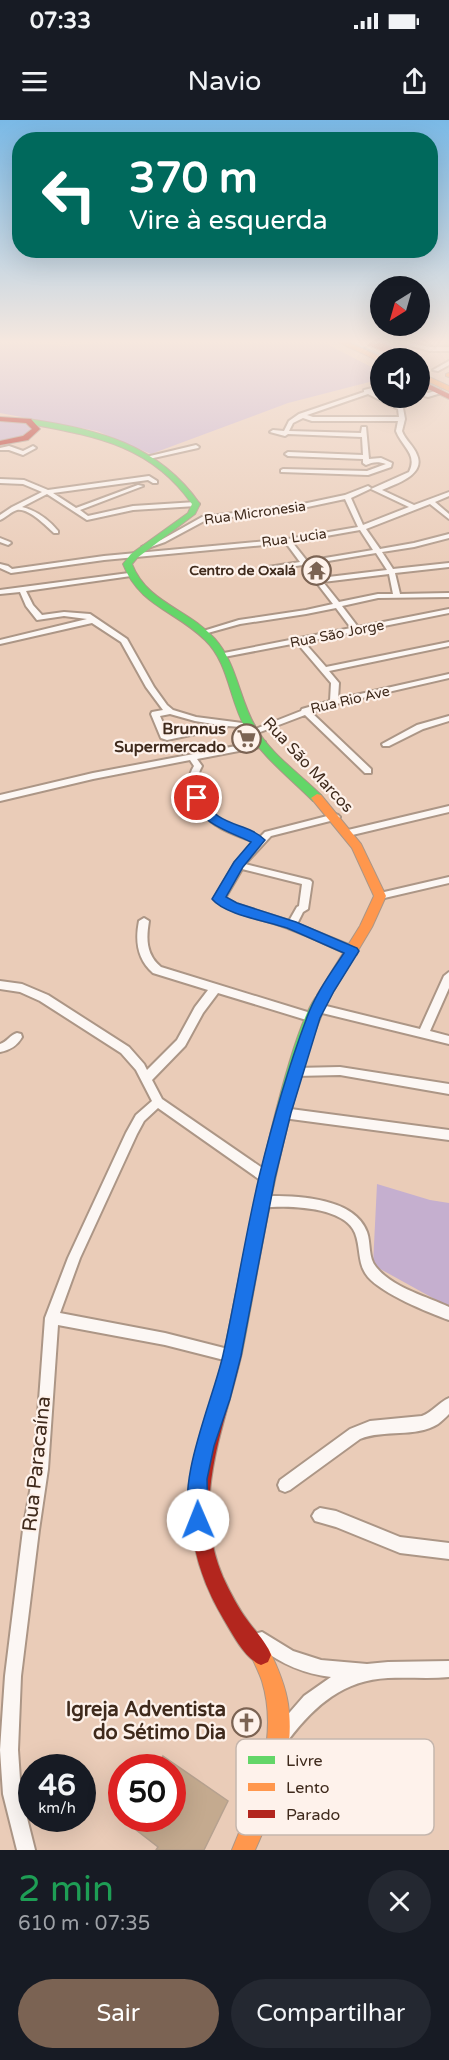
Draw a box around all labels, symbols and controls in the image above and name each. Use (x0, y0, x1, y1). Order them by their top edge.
text: 07:33 (30, 8, 91, 34)
icon: menu (18, 65, 51, 98)
text: Navio (187, 65, 262, 98)
icon: share (398, 65, 431, 98)
text: 370 m (129, 153, 258, 204)
icon: left (30, 156, 108, 234)
text: Vire à esquerda (129, 204, 328, 237)
north arrow (370, 276, 430, 336)
map controls (370, 276, 430, 408)
button: sound (370, 348, 430, 408)
street label: Rua Micronesia (203, 497, 307, 529)
street label: Rua Lucia (260, 525, 328, 551)
temple icon: Centro de Oxalá (301, 554, 333, 586)
place label: Centro de Oxalá (189, 562, 296, 579)
street label: Rua São Jorge (288, 617, 386, 651)
street label: Rua Rio Ave (309, 683, 391, 717)
street label: Rua São Marcos (259, 713, 357, 817)
place label: Brunnus Supermercado (114, 719, 226, 757)
supermarket icon: Brunnus Supermercado (231, 722, 263, 754)
pin (171, 772, 222, 823)
icon: arrive (180, 781, 213, 814)
street label: Rua Paracaína (18, 1395, 56, 1533)
position arrow (166, 1488, 230, 1552)
place label: Igreja Adventista do Sétimo Dia (66, 1698, 226, 1745)
church icon: Igreja Adventista do Sétimo Dia (231, 1706, 263, 1738)
legend (236, 1739, 434, 1835)
text: Livre (286, 1751, 323, 1771)
speed limit sign: 50 (108, 1754, 186, 1832)
text: 46 (38, 1767, 76, 1804)
text: Lento (286, 1778, 330, 1798)
text: km/h (38, 1799, 76, 1817)
text: Parado (286, 1805, 340, 1825)
text: 2 min (18, 1868, 114, 1911)
button: close (368, 1870, 431, 1933)
text: 610 m · 07:35 (18, 1912, 150, 1936)
button: Sair (18, 1979, 219, 2048)
button: Compartilhar (231, 1979, 431, 2048)

